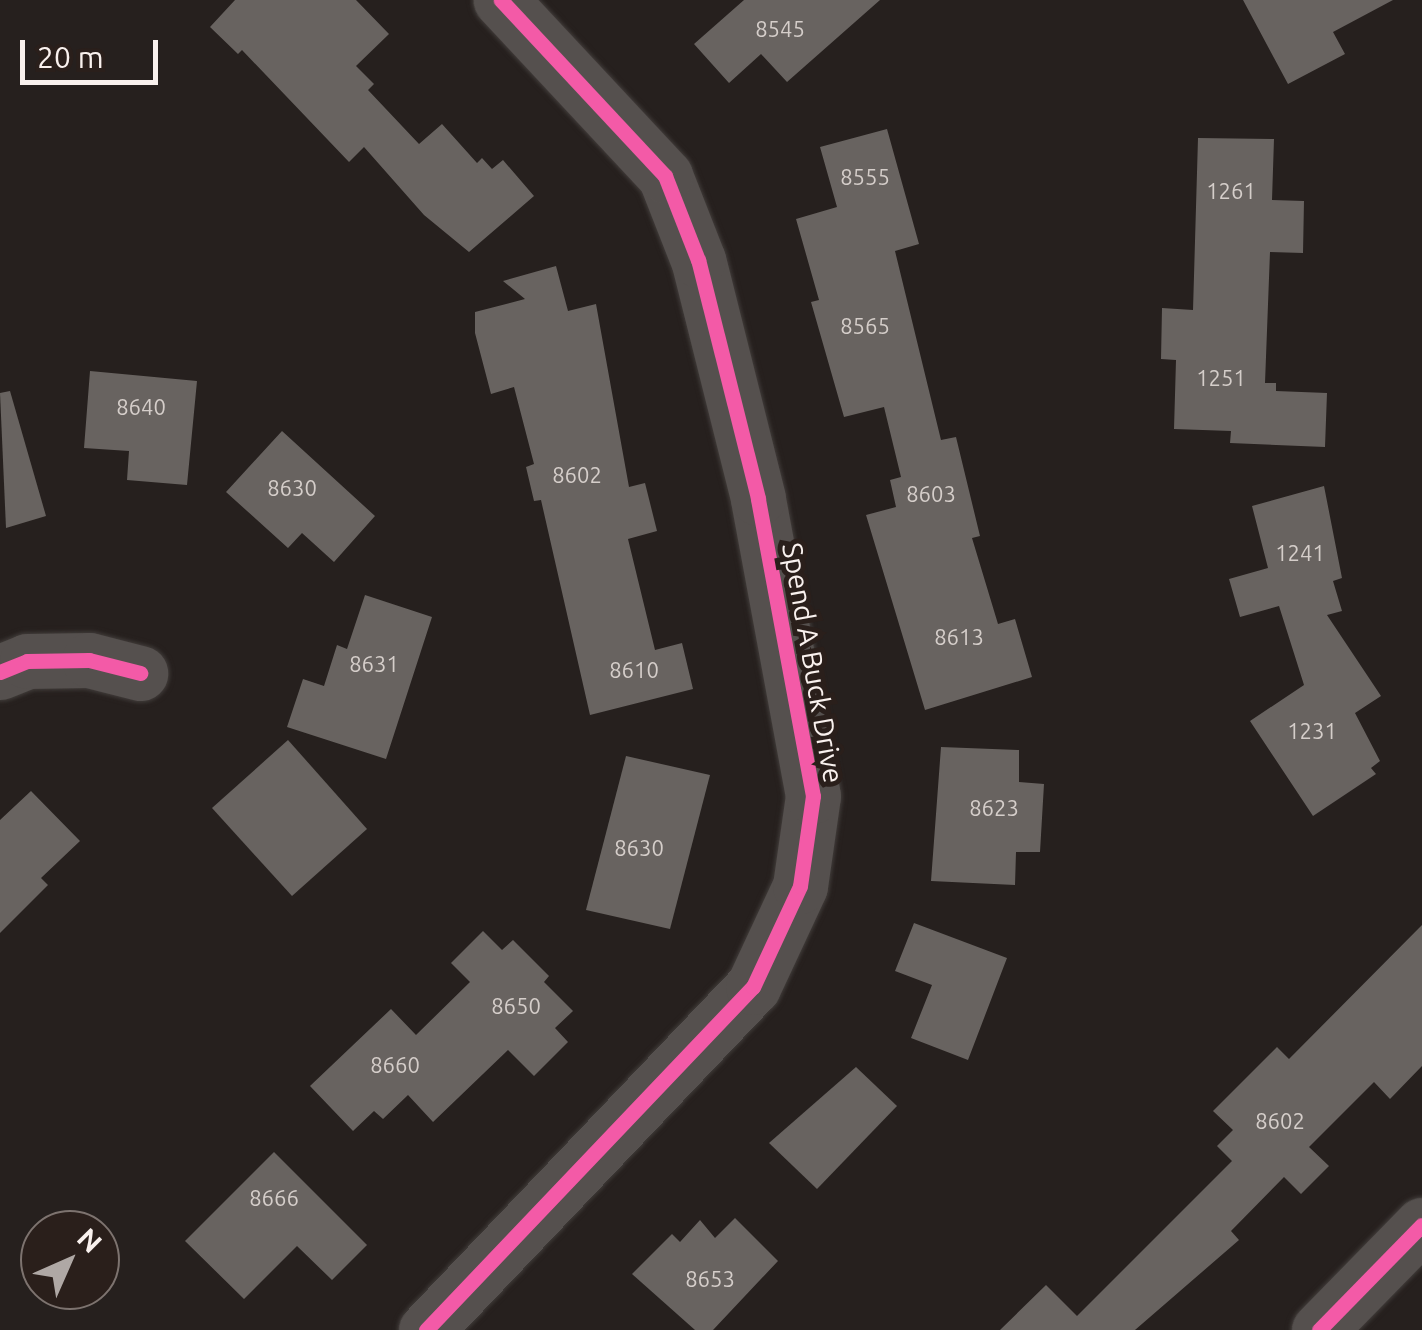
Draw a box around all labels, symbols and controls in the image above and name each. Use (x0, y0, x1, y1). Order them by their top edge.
house number: 8545 (755, 16, 805, 42)
scale bar (25, 20, 162, 82)
text: 20 m (37, 40, 104, 74)
house number: 8555 (840, 164, 890, 190)
house number: 1261 (1206, 178, 1256, 204)
house number: 8565 (840, 313, 890, 339)
house number: 1251 (1196, 365, 1246, 391)
house number: 8640 (116, 394, 166, 420)
house number: 8602 (552, 462, 602, 488)
house number: 8630 (267, 475, 317, 501)
house number: 8603 (906, 481, 956, 507)
street label: Spend A Buck Drive (775, 540, 851, 786)
house number: 1241 (1275, 540, 1325, 566)
house number: 8613 (934, 624, 984, 650)
house number: 8631 (349, 651, 399, 677)
house number: 8610 (609, 657, 659, 683)
house number: 1231 (1287, 718, 1337, 744)
house number: 8623 (969, 795, 1019, 821)
house number: 8630 (614, 835, 664, 861)
house number: 8650 (491, 993, 541, 1019)
house number: 8660 (370, 1052, 420, 1078)
house number: 8602 (1255, 1108, 1305, 1134)
house number: 8666 (249, 1185, 299, 1211)
north arrow (20, 1210, 120, 1310)
text: N (72, 1221, 108, 1258)
house number: 8653 (685, 1266, 735, 1292)

